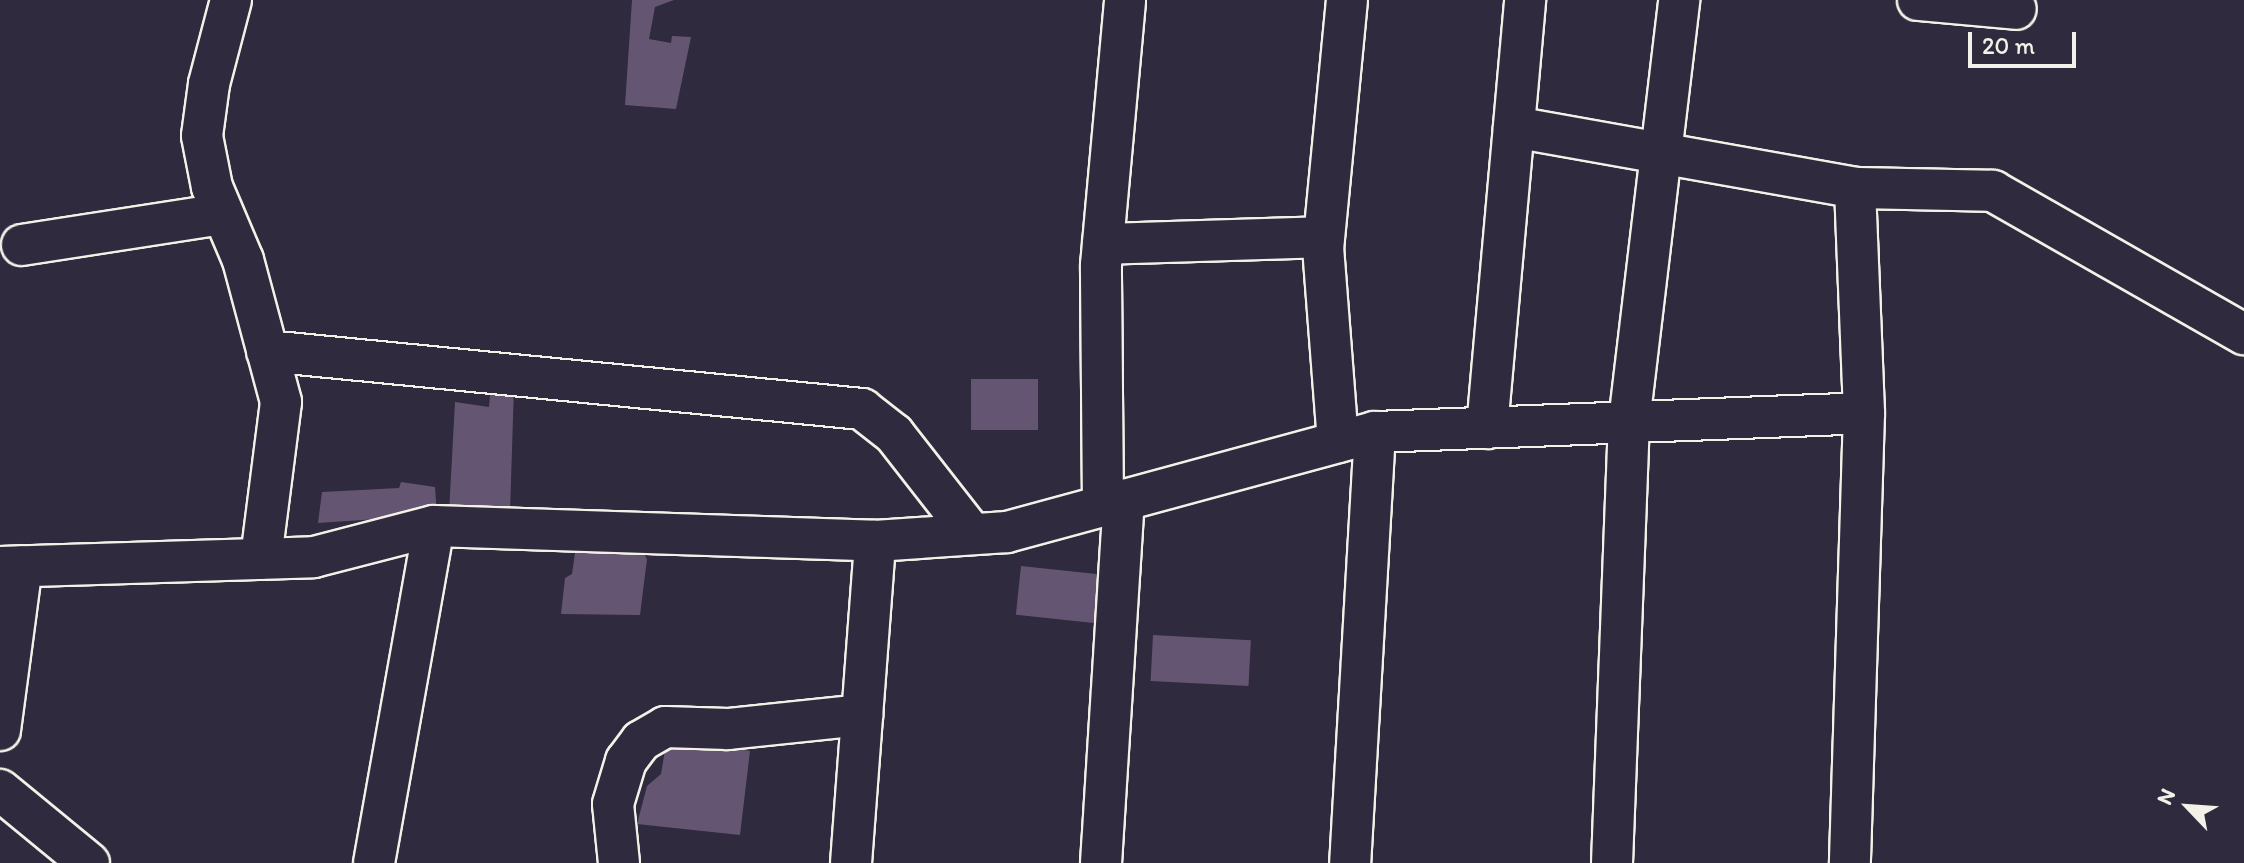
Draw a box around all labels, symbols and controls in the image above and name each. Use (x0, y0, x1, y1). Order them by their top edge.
scale bar (1972, 16, 2080, 66)
text: 20 m (1982, 31, 2035, 60)
north arrow (2148, 767, 2228, 847)
text: N (2150, 784, 2181, 809)

